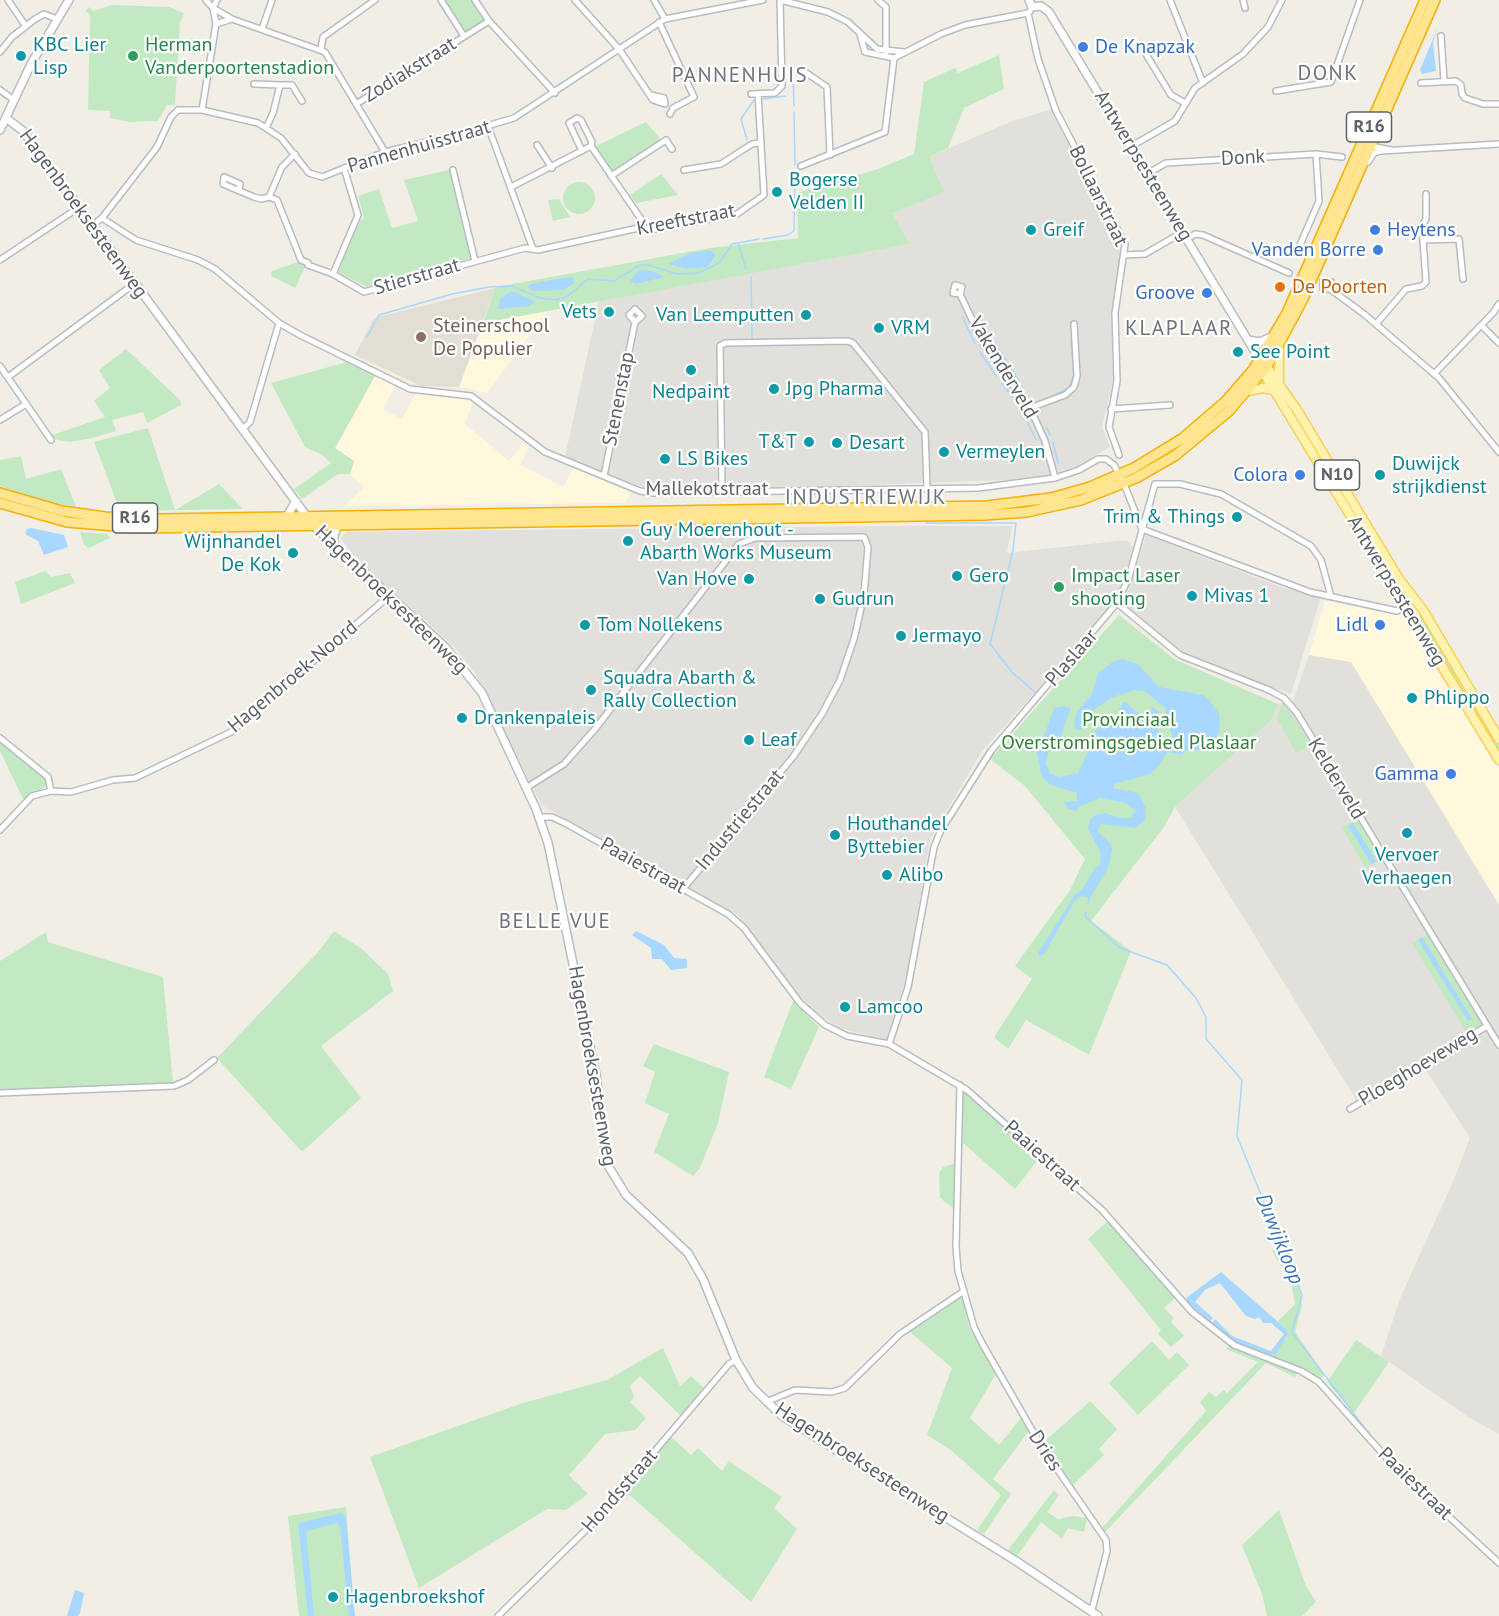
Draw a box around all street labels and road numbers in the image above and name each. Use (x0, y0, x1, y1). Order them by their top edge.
street label: Zodiakstraat (359, 32, 461, 108)
street label: Antwerpsesteenweg (1089, 86, 1197, 246)
road number: R16 (1346, 112, 1392, 142)
street label: Pannenhuisstraat (345, 115, 493, 179)
street label: Hagenbroeksesteenweg (14, 125, 152, 303)
street label: Bollaarstraat (1063, 142, 1133, 250)
street label: Donk (1220, 145, 1266, 171)
street label: Kreeftstraat (635, 199, 737, 241)
street label: Stierstraat (371, 253, 463, 301)
street label: Vakenderveld (963, 313, 1043, 423)
street label: Stenenstap (598, 350, 640, 448)
road number: N10 (1314, 460, 1360, 490)
street label: Mallekotstraat (645, 477, 769, 501)
road number: R16 (112, 503, 158, 533)
street label: Antwerpsesteenweg (1342, 511, 1450, 671)
street label: Hagenbroeksesteenweg (310, 521, 472, 679)
street label: Hagenbroek-Noord (223, 616, 363, 738)
street label: Plaslaar (1041, 625, 1103, 691)
street label: Kelderveld (1302, 734, 1370, 824)
street label: Industriestraat (691, 765, 789, 875)
street label: Paaiestraat (596, 833, 690, 899)
street label: Hagenbroeksesteenweg (563, 964, 621, 1168)
street label: Ploeghoeveweg (1354, 1022, 1482, 1112)
street label: Paaiestraat (999, 1115, 1085, 1197)
street label: Hagenbroeksesteenweg (770, 1398, 954, 1528)
street label: Dries (1023, 1426, 1067, 1476)
street label: Paaiestraat (1373, 1443, 1457, 1525)
street label: Hondsstraat (577, 1444, 663, 1538)

